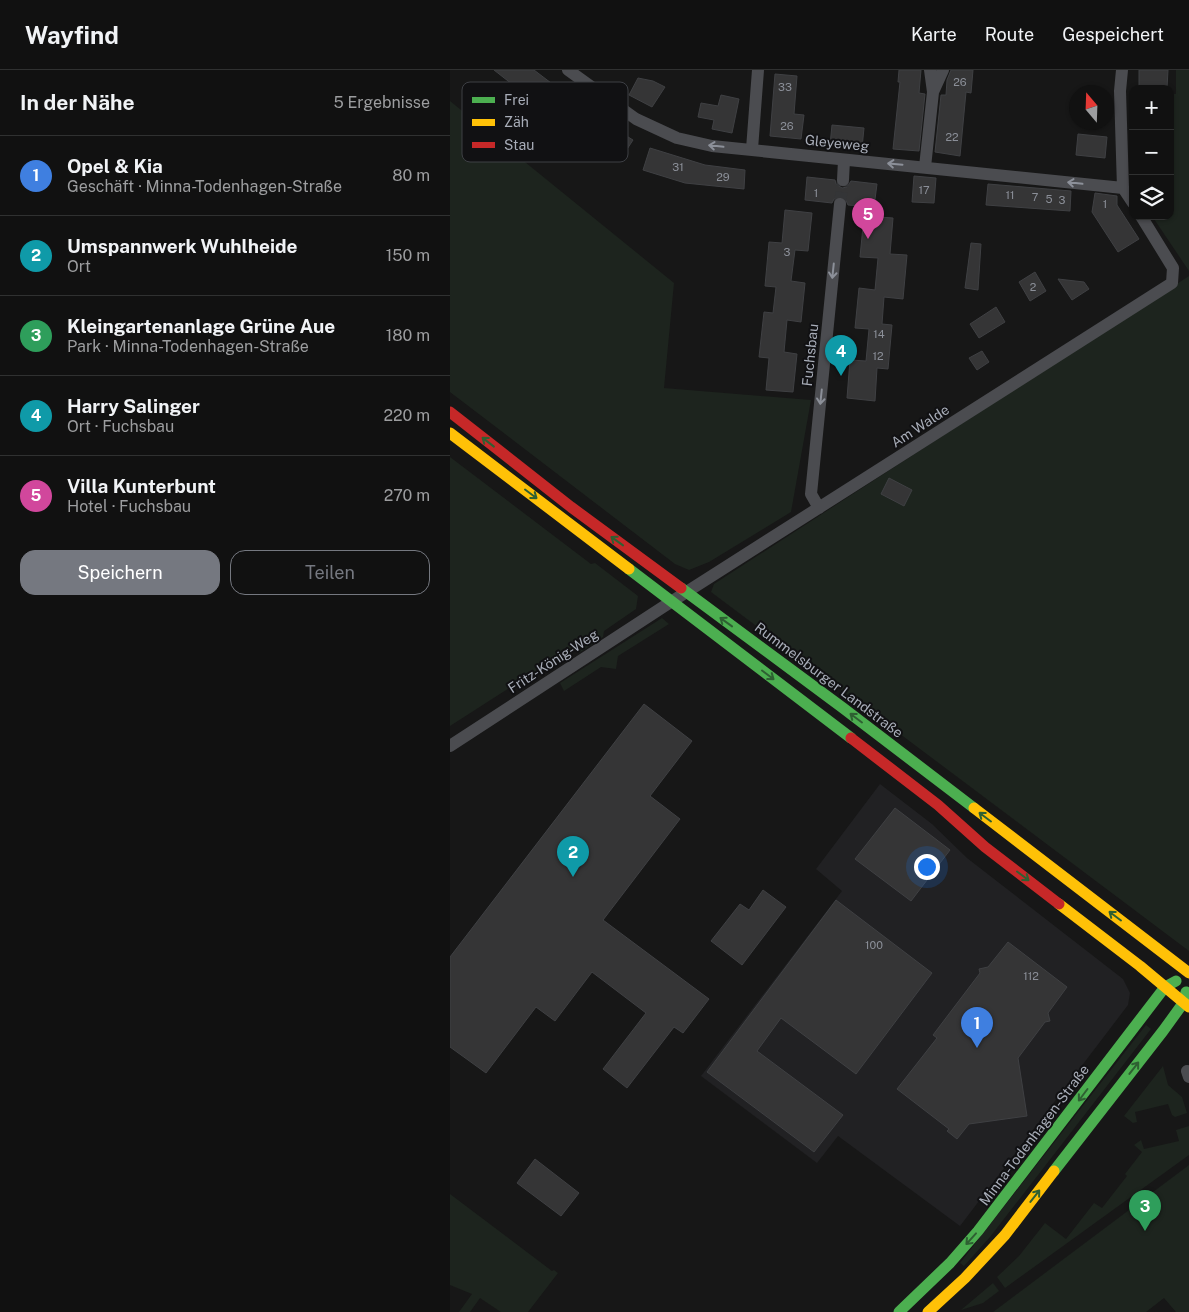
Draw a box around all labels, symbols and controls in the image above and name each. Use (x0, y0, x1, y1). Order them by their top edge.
text: Wayfind (25, 21, 119, 49)
text: Karte (911, 24, 957, 45)
text: Route (985, 24, 1034, 45)
text: Gespeichert (1062, 24, 1164, 45)
house number: 26 (953, 76, 967, 88)
house number: 33 (778, 81, 792, 93)
legend (462, 82, 628, 162)
north arrow (1069, 85, 1114, 130)
map controls (1129, 85, 1174, 220)
button: + (1129, 85, 1174, 130)
text: In der Nähe (20, 90, 135, 115)
text: Frei (504, 92, 529, 108)
text: 5 Ergebnisse (333, 93, 430, 112)
text: Zäh (504, 114, 529, 130)
house number: 26 (780, 120, 794, 132)
button: − (1129, 130, 1174, 175)
house number: 22 (945, 131, 959, 143)
street label: Gleyeweg (804, 132, 870, 154)
text: Stau (504, 137, 534, 153)
one-way arrow (709, 141, 725, 151)
text: Opel & Kia (67, 155, 163, 177)
one-way arrow (888, 159, 904, 169)
house number: 31 (672, 161, 684, 173)
text: 1 (33, 166, 39, 185)
text: 80 m (392, 166, 430, 185)
house number: 29 (716, 171, 730, 183)
button: layers (1129, 175, 1174, 220)
text: Geschäft · Minna-Todenhagen-Straße (67, 177, 342, 196)
one-way arrow (1067, 178, 1083, 188)
house number: 17 (918, 184, 930, 196)
house number: 1 (814, 187, 818, 199)
house number: 11 (1006, 189, 1014, 201)
house number: 7 (1032, 191, 1039, 203)
house number: 5 (1045, 193, 1053, 205)
house number: 3 (1059, 194, 1066, 206)
pin: 5 (852, 198, 884, 239)
house number: 1 (1103, 198, 1107, 210)
text: Umspannwerk Wuhlheide (67, 235, 298, 257)
text: 2 (31, 246, 41, 265)
text: 150 m (386, 246, 430, 265)
house number: 3 (784, 246, 791, 258)
text: Ort (67, 257, 91, 276)
one-way arrow (828, 263, 838, 279)
house number: 2 (1030, 281, 1037, 293)
text: Kleingartenanlage Grüne Aue (67, 315, 335, 337)
street label: Fuchsbau (799, 323, 821, 387)
text: 3 (31, 326, 41, 345)
text: 180 m (386, 326, 430, 345)
house number: 14 (873, 328, 885, 340)
pin: 4 (825, 335, 857, 376)
text: Park · Minna-Todenhagen-Straße (67, 337, 309, 356)
house number: 12 (872, 350, 884, 362)
one-way arrow (816, 389, 826, 405)
text: Harry Salinger (67, 395, 200, 417)
street label: Am Walde (888, 401, 952, 451)
text: 4 (31, 406, 41, 425)
text: 220 m (383, 406, 430, 425)
text: Ort · Fuchsbau (67, 417, 174, 436)
one-way arrow (482, 437, 495, 448)
text: Villa Kunterbunt (67, 475, 216, 497)
text: 5 (31, 486, 41, 505)
text: 270 m (384, 486, 430, 505)
one-way arrow (524, 489, 538, 499)
text: Hotel · Fuchsbau (67, 497, 191, 516)
one-way arrow (610, 536, 624, 546)
button: Speichern (20, 550, 220, 595)
button: Teilen (230, 550, 430, 595)
one-way arrow (720, 616, 733, 627)
street label: Rummelsburger Landstraße (752, 619, 906, 741)
street label: Fritz-König-Weg (505, 626, 601, 696)
one-way arrow (761, 669, 774, 680)
one-way arrow (850, 713, 863, 724)
one-way arrow (979, 812, 992, 823)
pin: 2 (557, 836, 589, 877)
your location (914, 854, 940, 880)
one-way arrow (1017, 870, 1030, 881)
one-way arrow (1109, 910, 1122, 921)
house number: 100 (865, 939, 883, 951)
house number: 112 (1023, 970, 1039, 982)
pin: 1 (961, 1007, 993, 1048)
street label: Minna-Todenhagen-Straße (976, 1062, 1092, 1208)
one-way arrow (1129, 1062, 1140, 1075)
one-way arrow (1077, 1088, 1088, 1101)
one-way arrow (1030, 1189, 1040, 1203)
pin: 3 (1129, 1190, 1161, 1231)
one-way arrow (965, 1233, 977, 1246)

